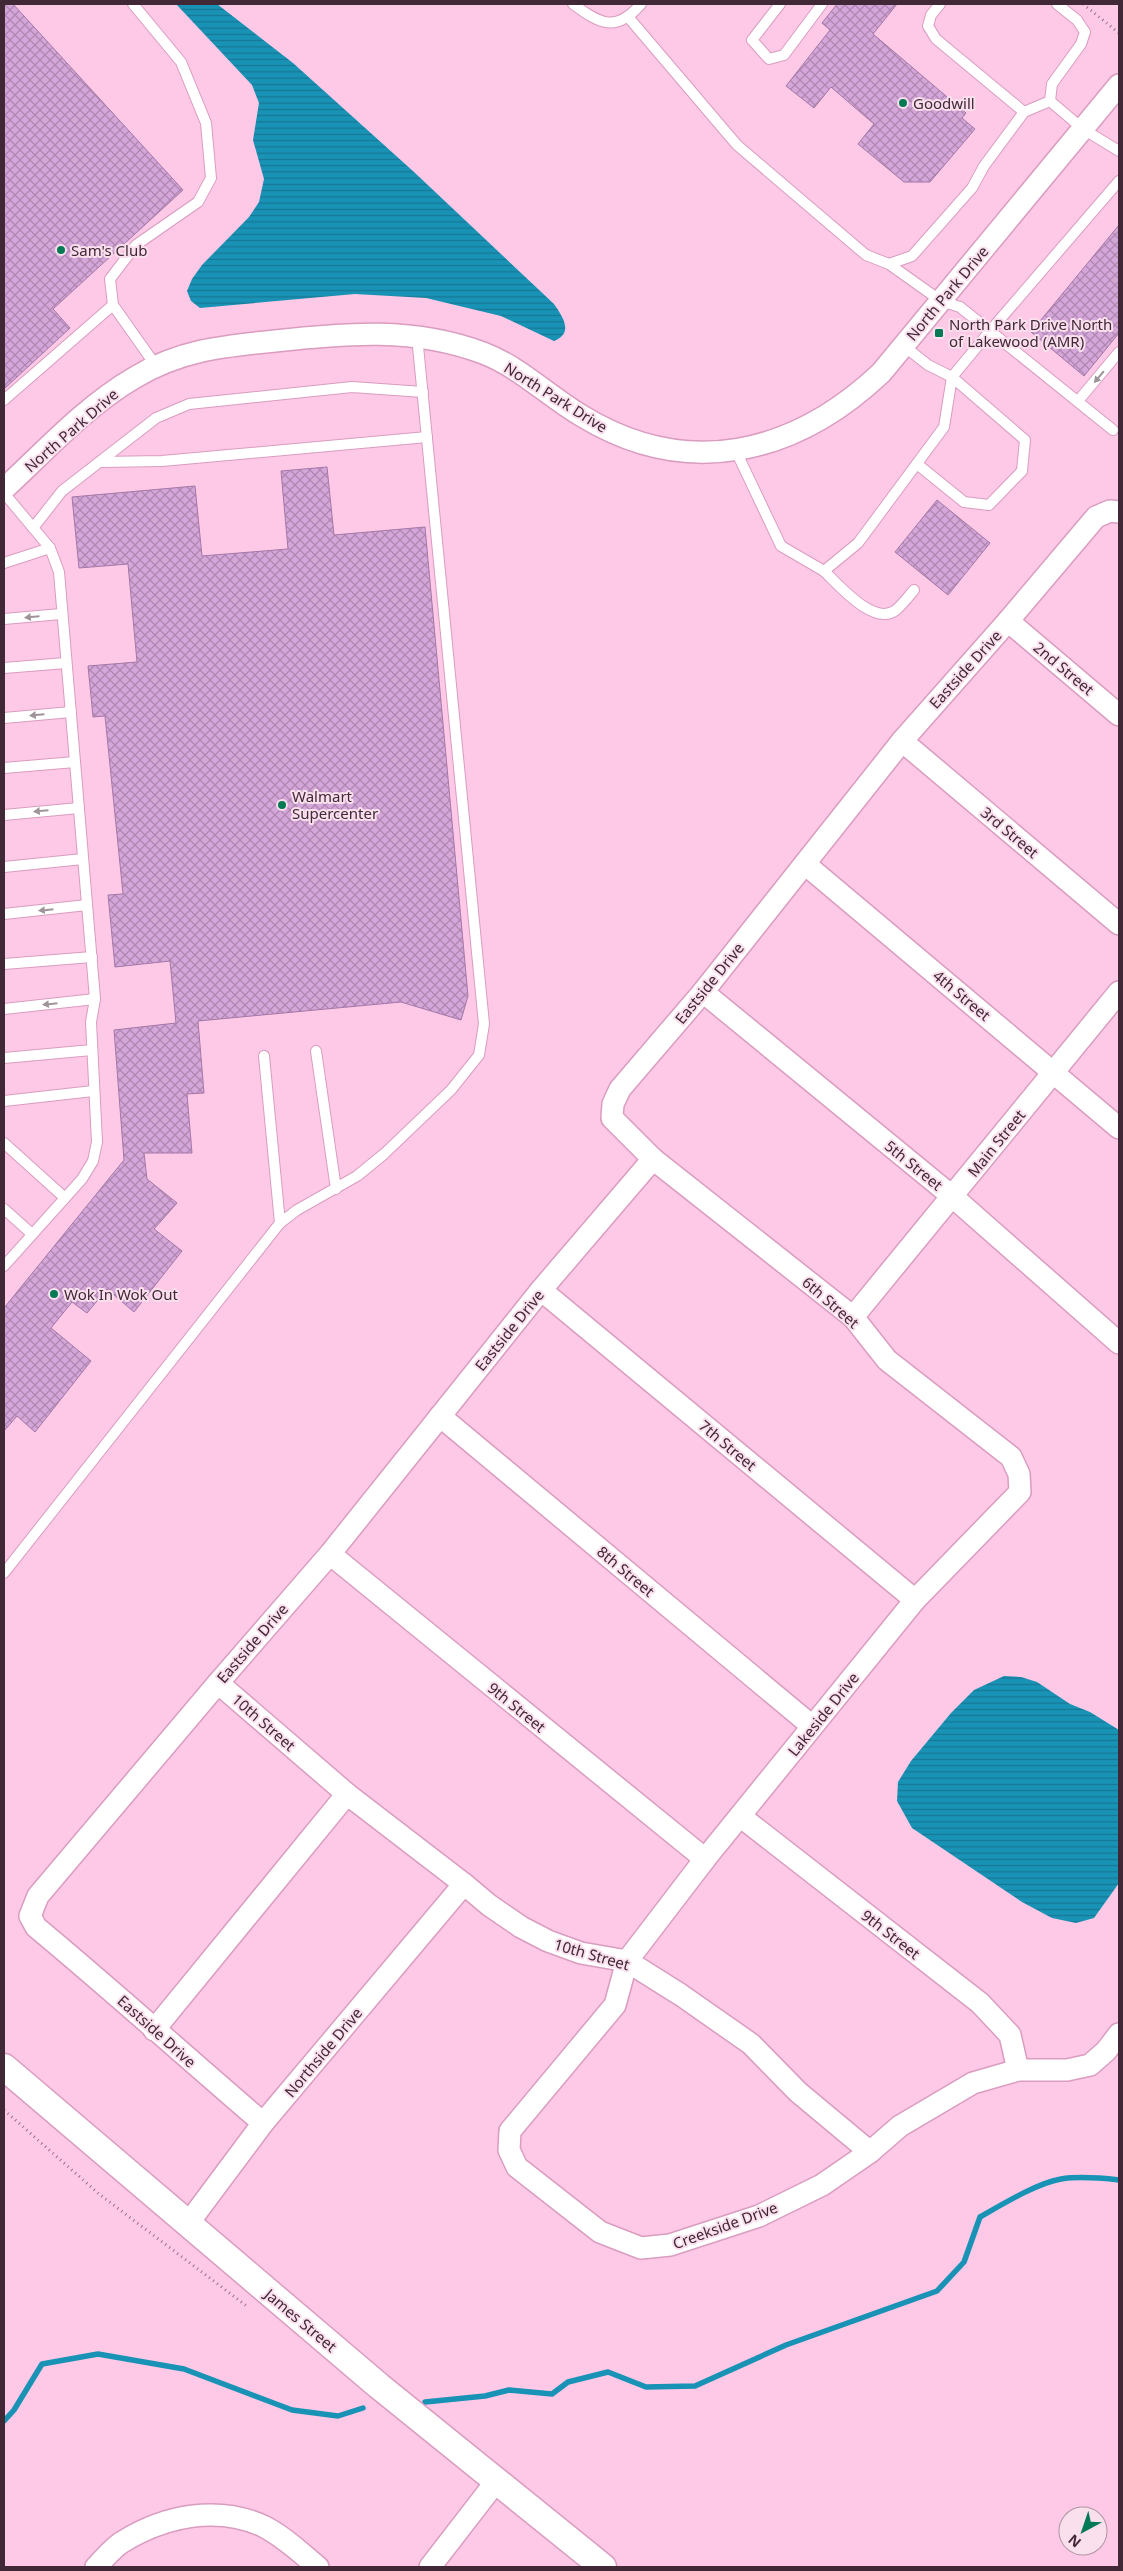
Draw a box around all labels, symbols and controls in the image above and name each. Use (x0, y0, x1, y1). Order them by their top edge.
place label: Goodwill (913, 93, 975, 113)
marker: Goodwill (897, 97, 909, 109)
place label: Sam's Club (71, 240, 147, 260)
street label: North Park Drive (901, 241, 993, 345)
marker: Sam's Club (55, 244, 67, 256)
place label: North Park Drive North of Lakewood (AMR) (949, 314, 1112, 351)
marker: North Park Drive North of Lakewood (AMR) (933, 327, 945, 339)
street label: North Park Drive (501, 357, 611, 437)
one-way arrow (1093, 370, 1104, 383)
street label: North Park Drive (20, 384, 122, 476)
one-way arrow (24, 613, 40, 621)
street label: Eastside Drive (924, 625, 1006, 713)
street label: 2nd Street (1030, 637, 1099, 699)
one-way arrow (29, 711, 45, 719)
place label: Walmart Supercenter (292, 786, 378, 823)
marker: Walmart Supercenter (276, 799, 288, 811)
street label: 3rd Street (977, 802, 1043, 862)
one-way arrow (33, 808, 49, 816)
one-way arrow (37, 906, 53, 914)
street label: Eastside Drive (670, 938, 748, 1028)
street label: 4th Street (929, 965, 995, 1025)
one-way arrow (41, 1000, 57, 1008)
street label: Main Street (963, 1105, 1030, 1181)
street label: 5th Street (881, 1136, 948, 1195)
street label: 6th Street (798, 1272, 864, 1333)
place label: Wok In Wok Out (64, 1284, 179, 1304)
street label: Eastside Drive (470, 1285, 548, 1375)
marker: Wok In Wok Out (48, 1288, 60, 1300)
street label: 7th Street (695, 1415, 761, 1475)
street label: 8th Street (593, 1541, 659, 1601)
street label: Eastside Drive (212, 1599, 292, 1687)
street label: Lakeside Drive (783, 1668, 863, 1760)
street label: 9th Street (484, 1678, 551, 1737)
street label: 10th Street (228, 1689, 300, 1755)
street label: 9th Street (858, 1905, 925, 1963)
street label: 10th Street (552, 1934, 633, 1974)
street label: Eastside Drive (113, 1990, 201, 2072)
street label: Northside Drive (280, 2003, 366, 2101)
street label: Creekside Drive (670, 2197, 780, 2253)
street label: James Street (259, 2283, 342, 2356)
north arrow (1058, 2506, 1108, 2556)
text: N (1064, 2530, 1085, 2552)

